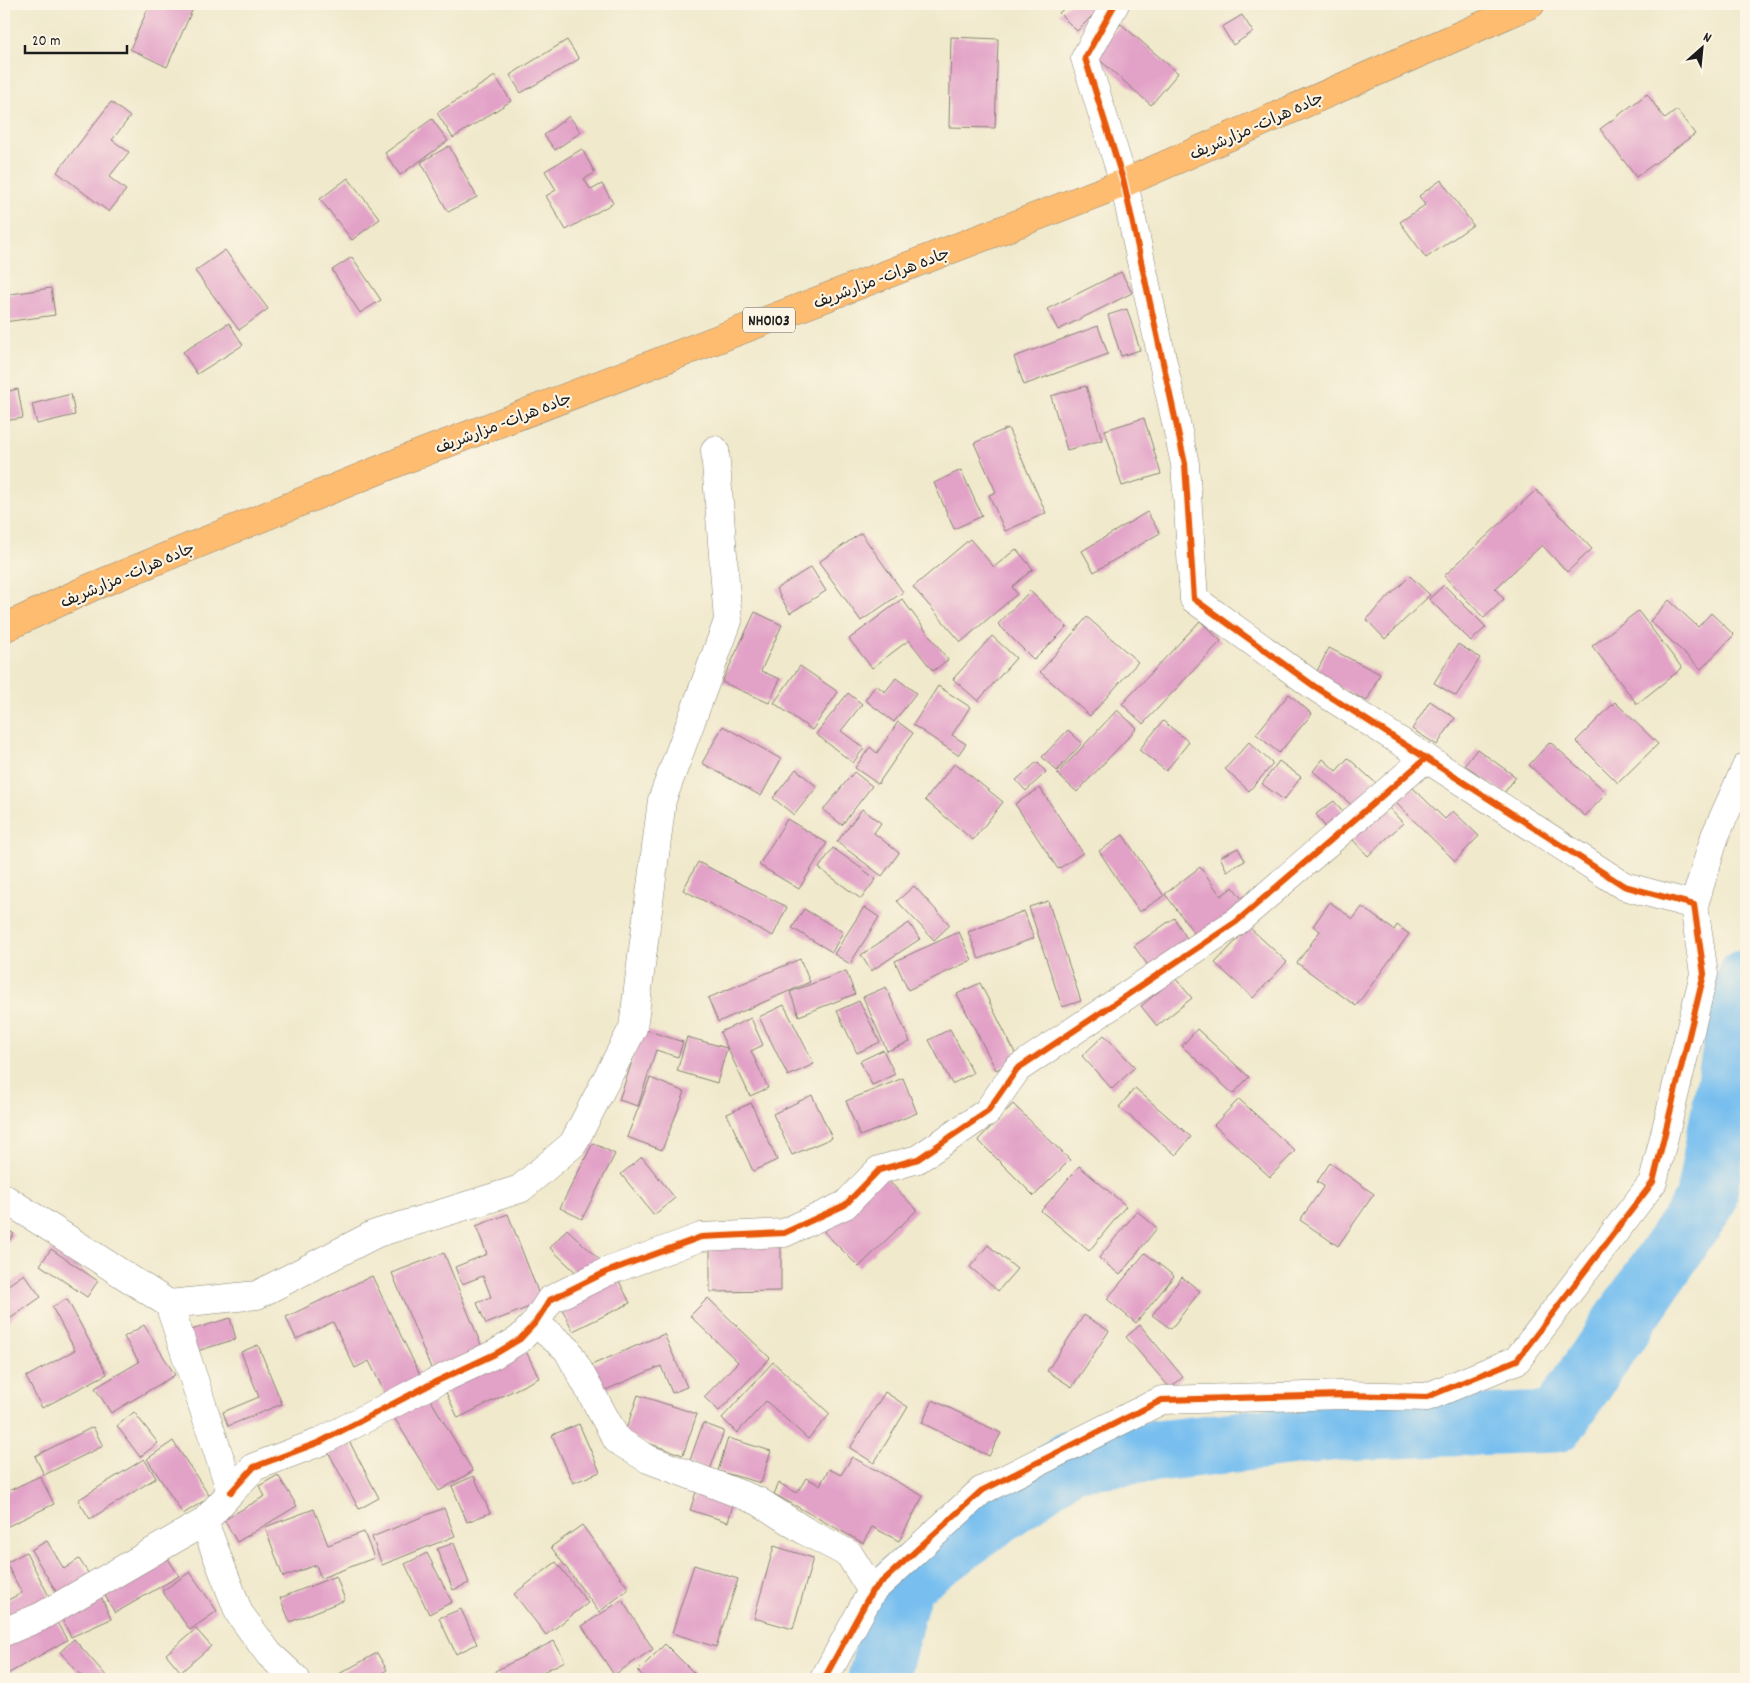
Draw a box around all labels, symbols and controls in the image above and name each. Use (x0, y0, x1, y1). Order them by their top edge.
scale bar (25, 22, 128, 54)
north arrow (1678, 22, 1728, 72)
text: N (1699, 28, 1715, 49)
text: 20 m (32, 31, 60, 53)
street label: جاده هرات- مزارشریف (1186, 87, 1328, 167)
street label: جاده هرات- مزارشریف (810, 243, 953, 316)
road number: NH0103 (743, 308, 795, 332)
street label: جاده هرات- مزارشریف (432, 388, 575, 461)
street label: جاده هرات- مزارشریف (57, 538, 199, 615)

